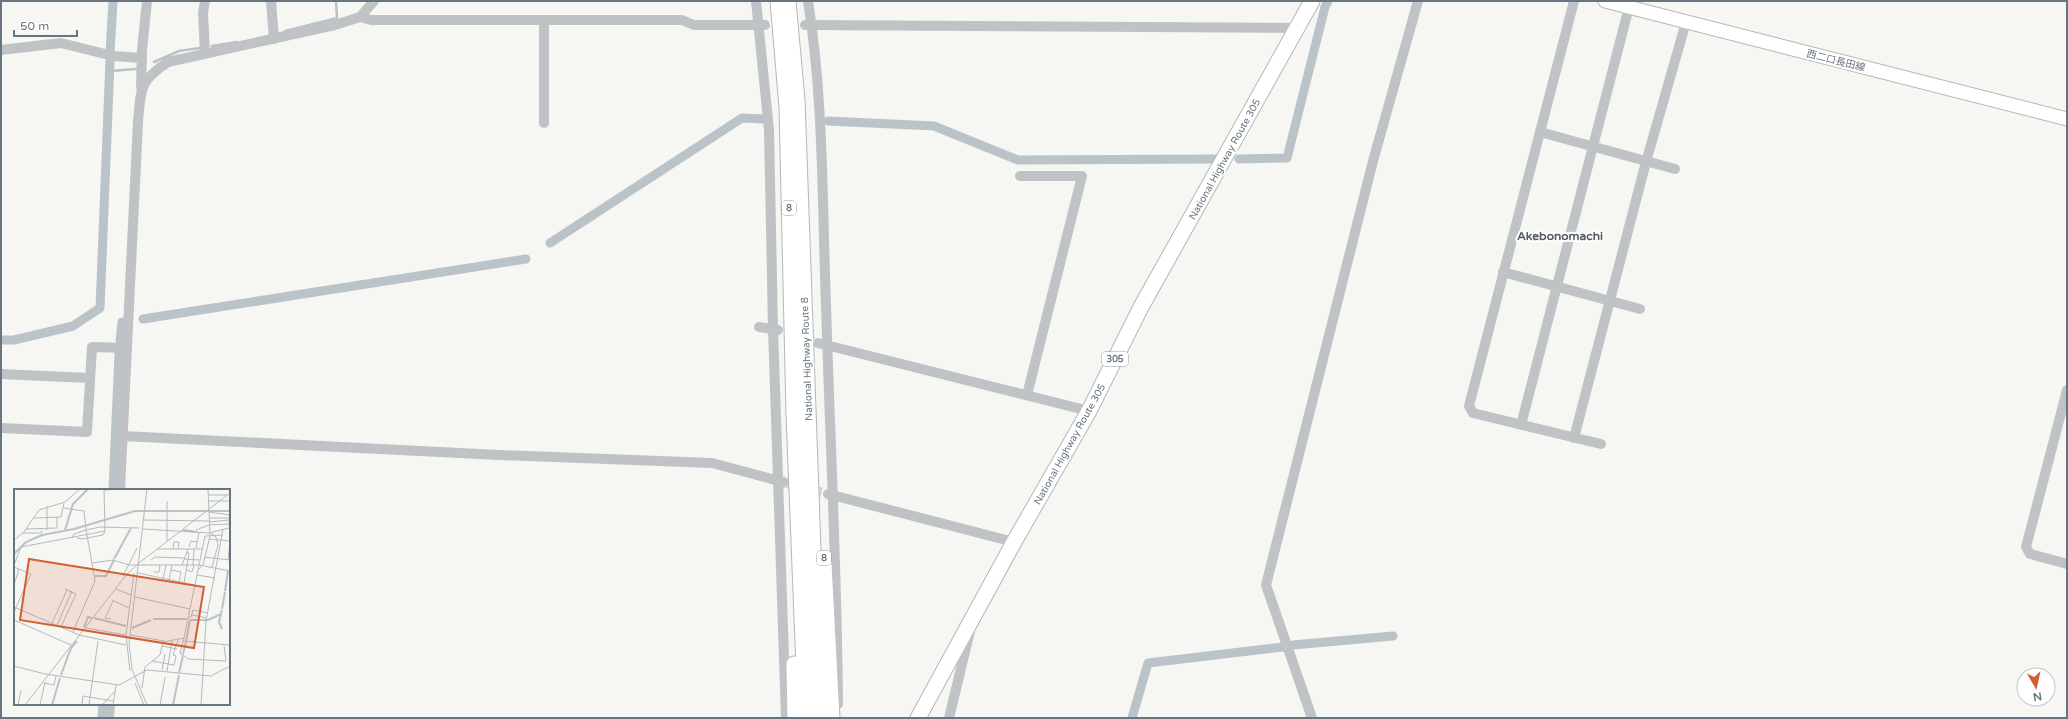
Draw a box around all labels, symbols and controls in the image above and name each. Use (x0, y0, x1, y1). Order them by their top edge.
scale bar (14, 12, 77, 38)
text: 50 m (20, 19, 49, 33)
street label: 西二口長田線 (1805, 48, 1866, 74)
street label: National Highway Route 305 (1187, 97, 1263, 222)
road number: 8 (782, 201, 796, 215)
district label: Akebonomachi (1517, 229, 1603, 243)
street label: National Highway Route 8 (799, 297, 815, 421)
road number: 305 (1102, 352, 1128, 366)
street label: National Highway Route 305 (1032, 382, 1108, 507)
inset map (14, 489, 230, 705)
road number: 8 (817, 551, 831, 565)
north arrow (2016, 667, 2056, 707)
text: N (2032, 689, 2043, 703)

